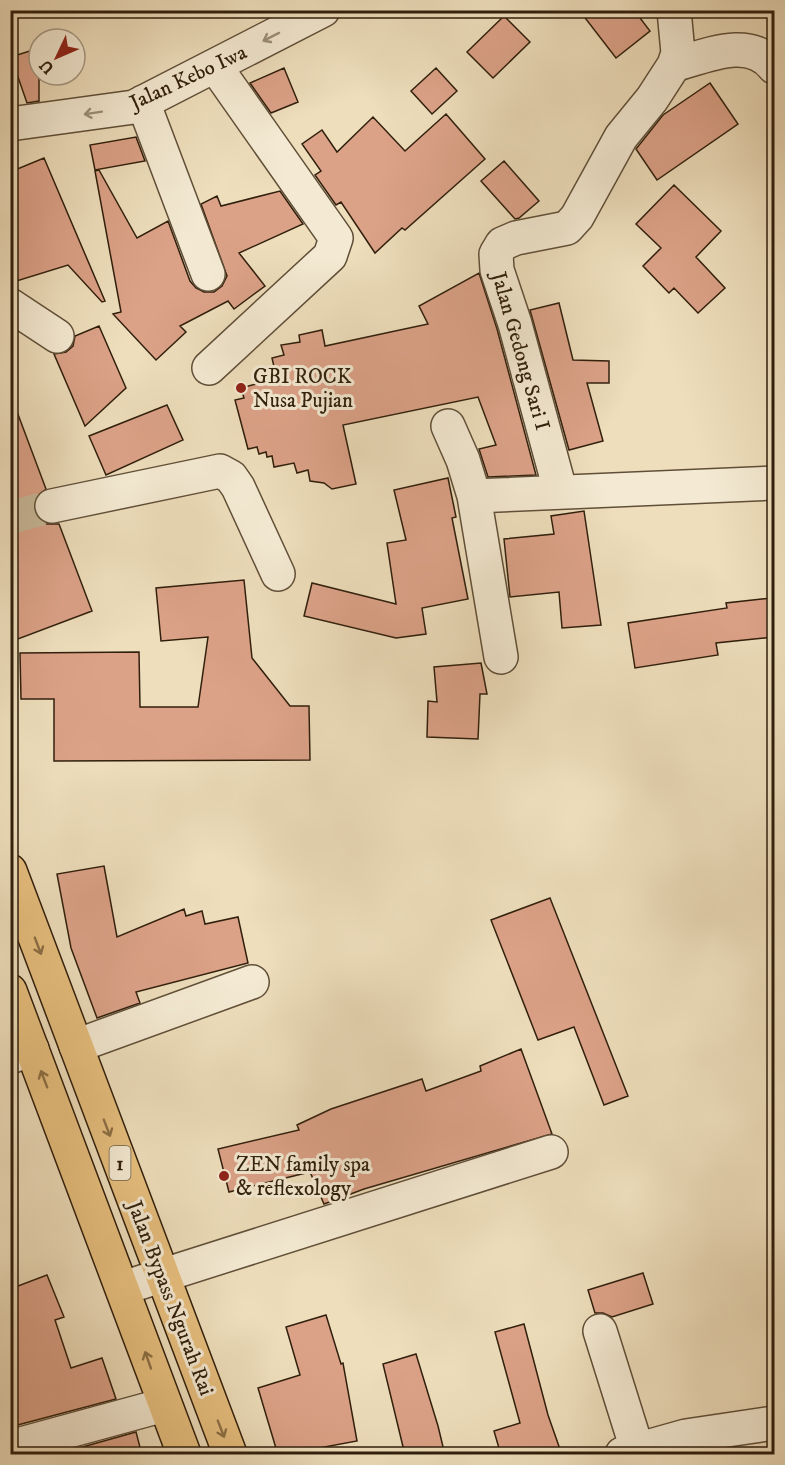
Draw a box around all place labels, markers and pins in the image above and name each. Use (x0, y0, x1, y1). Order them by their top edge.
place label: GBI ROCK Nusa Pujian (253, 364, 353, 414)
marker: GBI ROCK Nusa Pujian (234, 381, 248, 395)
place label: ZEN family spa & reflexology (236, 1152, 370, 1202)
marker: ZEN family spa & reflexology (217, 1169, 231, 1183)

